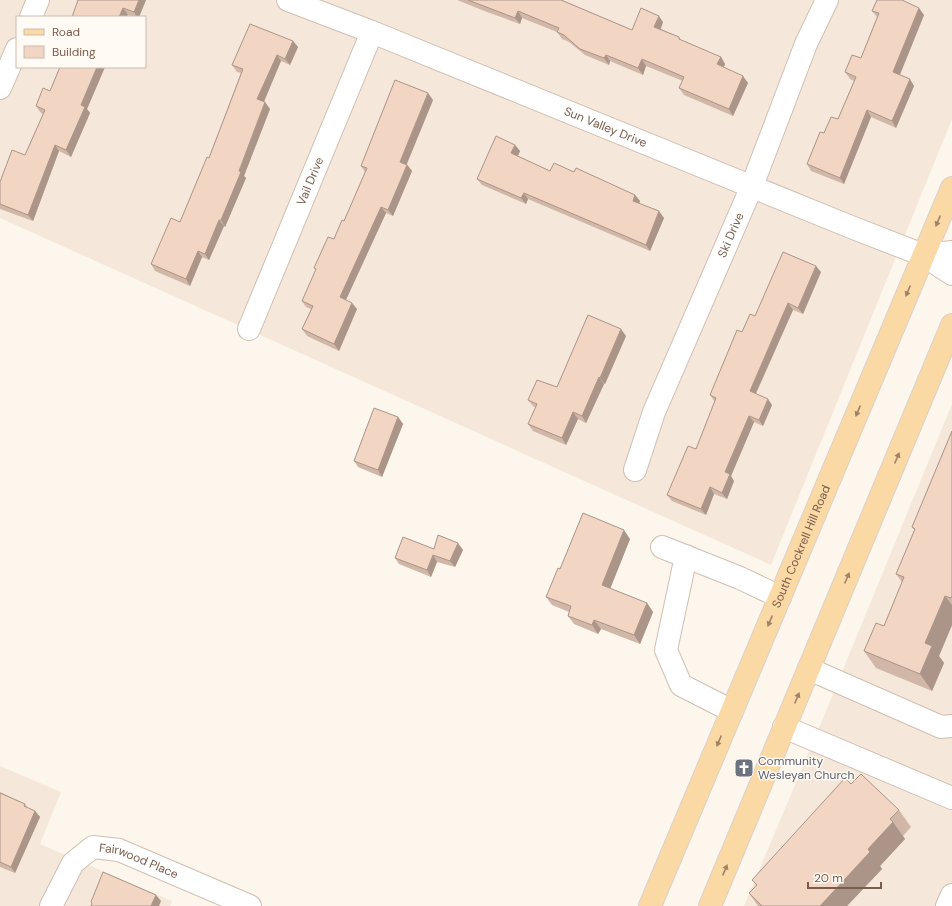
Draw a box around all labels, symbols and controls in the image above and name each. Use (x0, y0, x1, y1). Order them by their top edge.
legend (16, 16, 146, 68)
text: Road (52, 24, 80, 40)
text: Building (52, 44, 96, 60)
street label: Sun Valley Drive (562, 103, 650, 151)
street label: Vail Drive (293, 154, 327, 208)
street label: Ski Drive (714, 210, 748, 260)
one-way arrow (934, 216, 940, 228)
one-way arrow (905, 285, 911, 297)
one-way arrow (855, 405, 861, 416)
one-way arrow (894, 452, 900, 464)
street label: South Cockrell Hill Road (768, 483, 834, 610)
one-way arrow (844, 572, 850, 584)
one-way arrow (766, 616, 772, 628)
one-way arrow (794, 692, 800, 704)
one-way arrow (716, 735, 723, 747)
place label: Community Wesleyan Church (758, 753, 854, 783)
church icon: Community Wesleyan Church (733, 757, 755, 779)
street label: Fairwood Place (98, 840, 181, 882)
one-way arrow (722, 864, 728, 876)
scale bar (808, 864, 881, 890)
text: 20 m (814, 870, 843, 886)

